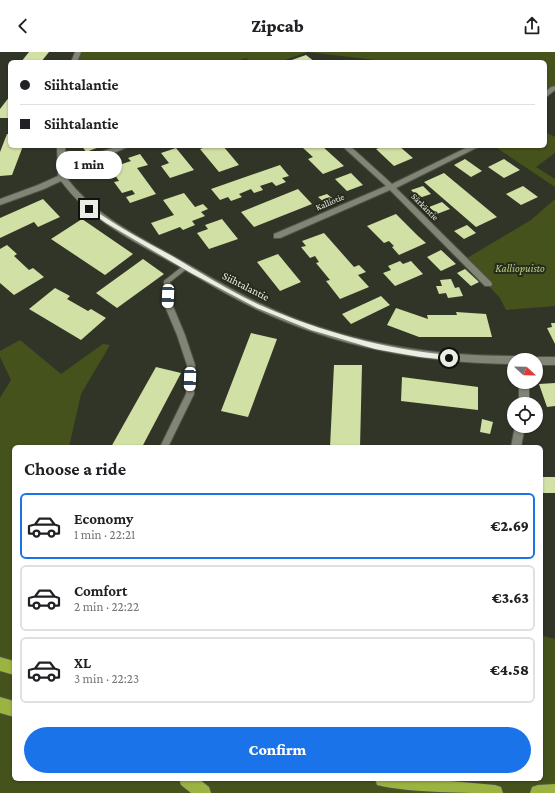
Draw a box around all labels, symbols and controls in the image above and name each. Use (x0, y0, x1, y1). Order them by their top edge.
icon: back (12, 15, 34, 37)
icon: share (521, 15, 543, 37)
text: Zipcab (251, 16, 304, 36)
text: Siihtalantie (44, 77, 118, 93)
text: Siihtalantie (44, 116, 118, 132)
callout: 1 min (56, 151, 122, 179)
text: 1 min (74, 157, 104, 172)
street label: Särkäntie (409, 191, 441, 223)
street label: Kalliotie (314, 192, 346, 212)
route end (80, 200, 98, 218)
park label: Kalliopuisto (495, 262, 545, 275)
street label: Siihtalantie (221, 269, 271, 303)
car (162, 284, 174, 308)
route start (440, 349, 458, 367)
north arrow (507, 353, 543, 389)
map controls (507, 353, 543, 433)
car (184, 367, 196, 391)
button: locate (507, 397, 543, 433)
text: Choose a ride (24, 459, 126, 479)
icon: car (26, 508, 62, 544)
text: Economy (74, 511, 133, 527)
text: €2.69 (491, 518, 529, 534)
text: 1 min · 22:21 (74, 527, 135, 542)
icon: car (26, 580, 62, 616)
text: Comfort (74, 583, 128, 599)
text: €3.63 (492, 590, 529, 606)
text: 2 min · 22:22 (74, 599, 139, 614)
icon: car (26, 652, 62, 688)
text: XL (74, 655, 91, 671)
text: €4.58 (490, 662, 529, 678)
text: 3 min · 22:23 (74, 671, 139, 686)
button: Confirm (24, 727, 531, 773)

